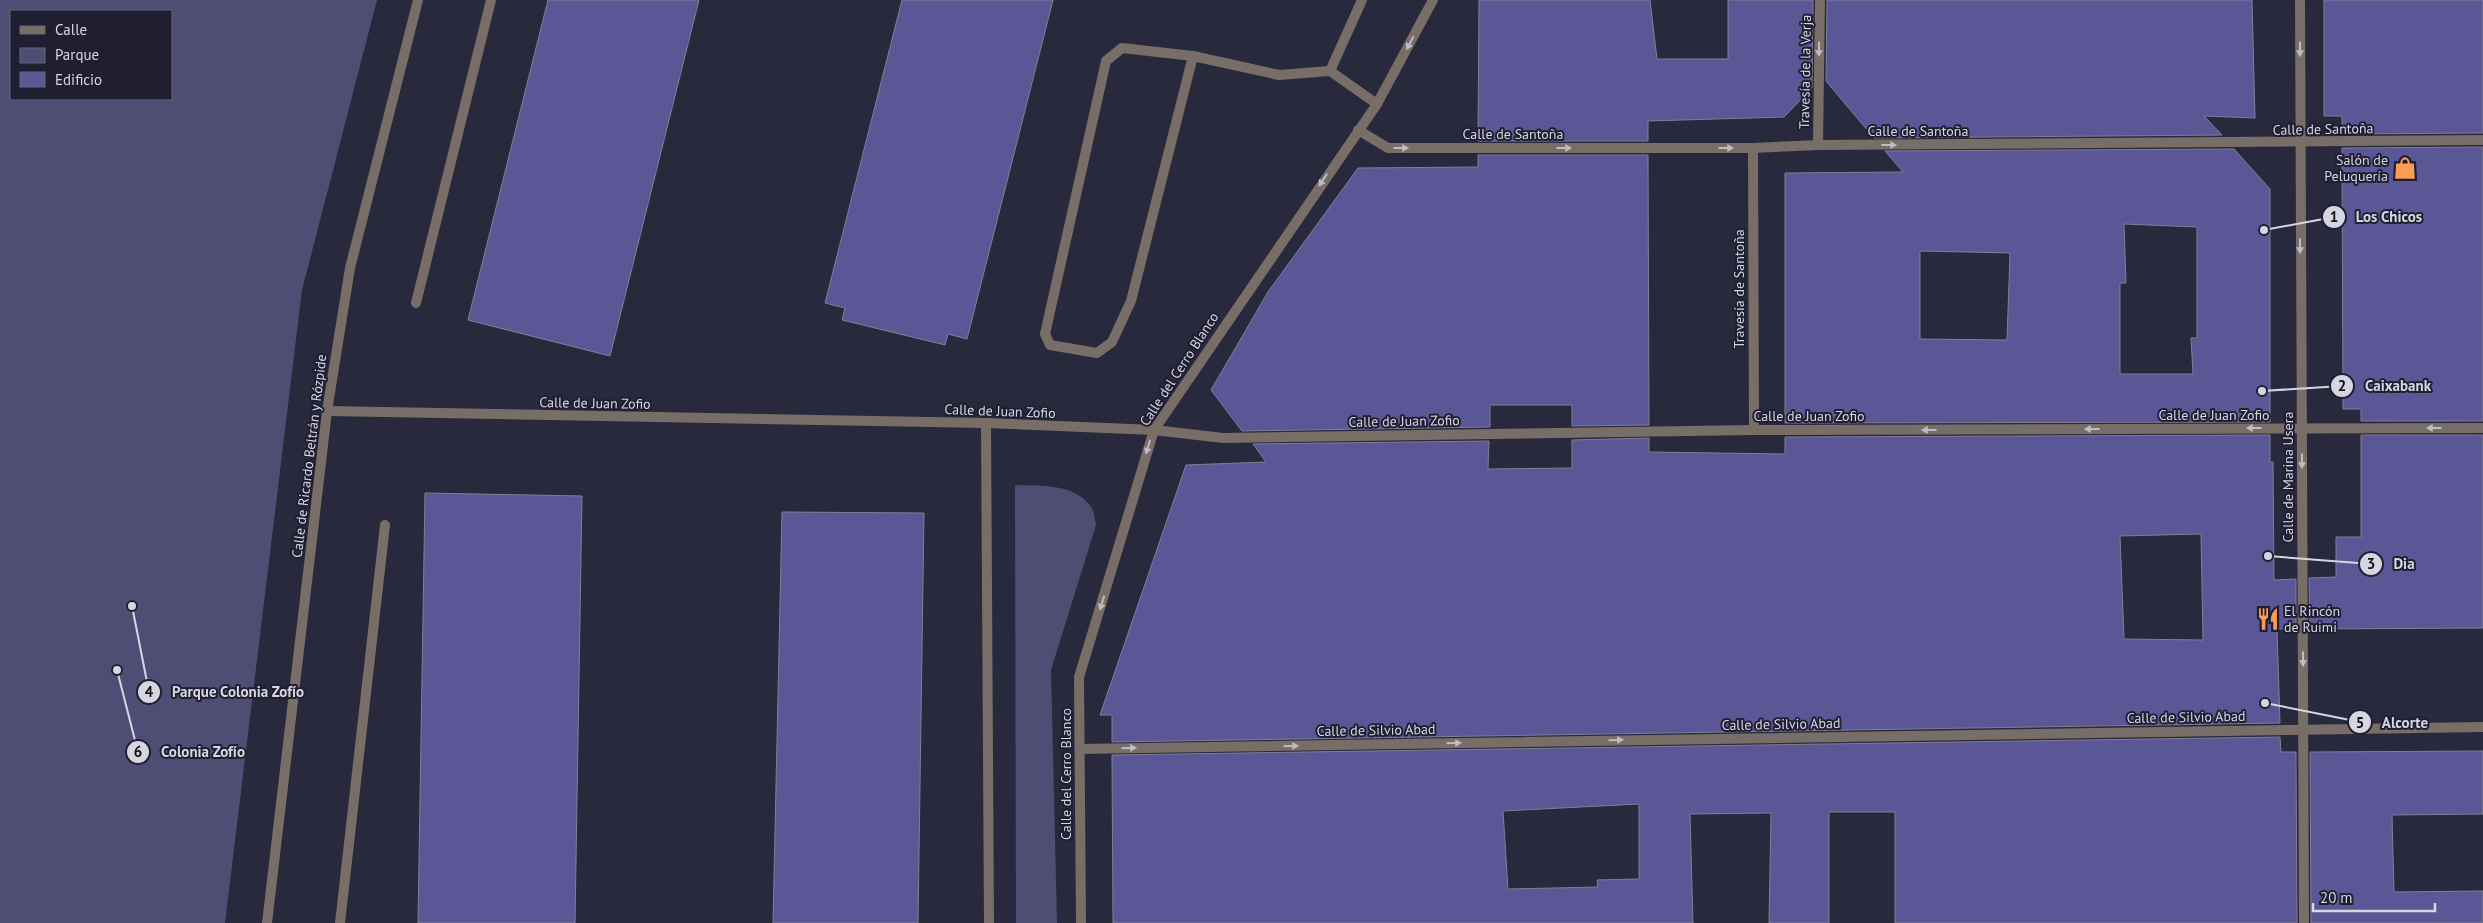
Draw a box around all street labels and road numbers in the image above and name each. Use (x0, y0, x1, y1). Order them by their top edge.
street label: Travesía de la Verja (1795, 15, 1815, 129)
street label: Calle de Santoña (2272, 119, 2374, 139)
street label: Calle de Santoña (1868, 122, 1968, 140)
street label: Calle de Santoña (1463, 125, 1563, 143)
street label: Travesía de Santoña (1730, 229, 1748, 349)
street label: Calle del Cerro Blanco (1136, 309, 1222, 429)
street label: Calle de Ricardo Beltrán y Rózpide (288, 353, 330, 559)
street label: Calle de Juan Zofio (539, 393, 651, 413)
street label: Calle de Juan Zofio (944, 400, 1056, 422)
street label: Calle de Juan Zofio (2158, 406, 2270, 424)
street label: Calle de Juan Zofio (1753, 407, 1865, 425)
street label: Calle de Juan Zofio (1348, 411, 1460, 431)
street label: Calle de Marina Usera (2279, 412, 2297, 542)
street label: Calle de Silvio Abad (2126, 707, 2246, 727)
street label: Calle del Cerro Blanco (1057, 708, 1075, 840)
street label: Calle de Silvio Abad (1721, 714, 1841, 734)
street label: Calle de Silvio Abad (1316, 720, 1436, 740)

